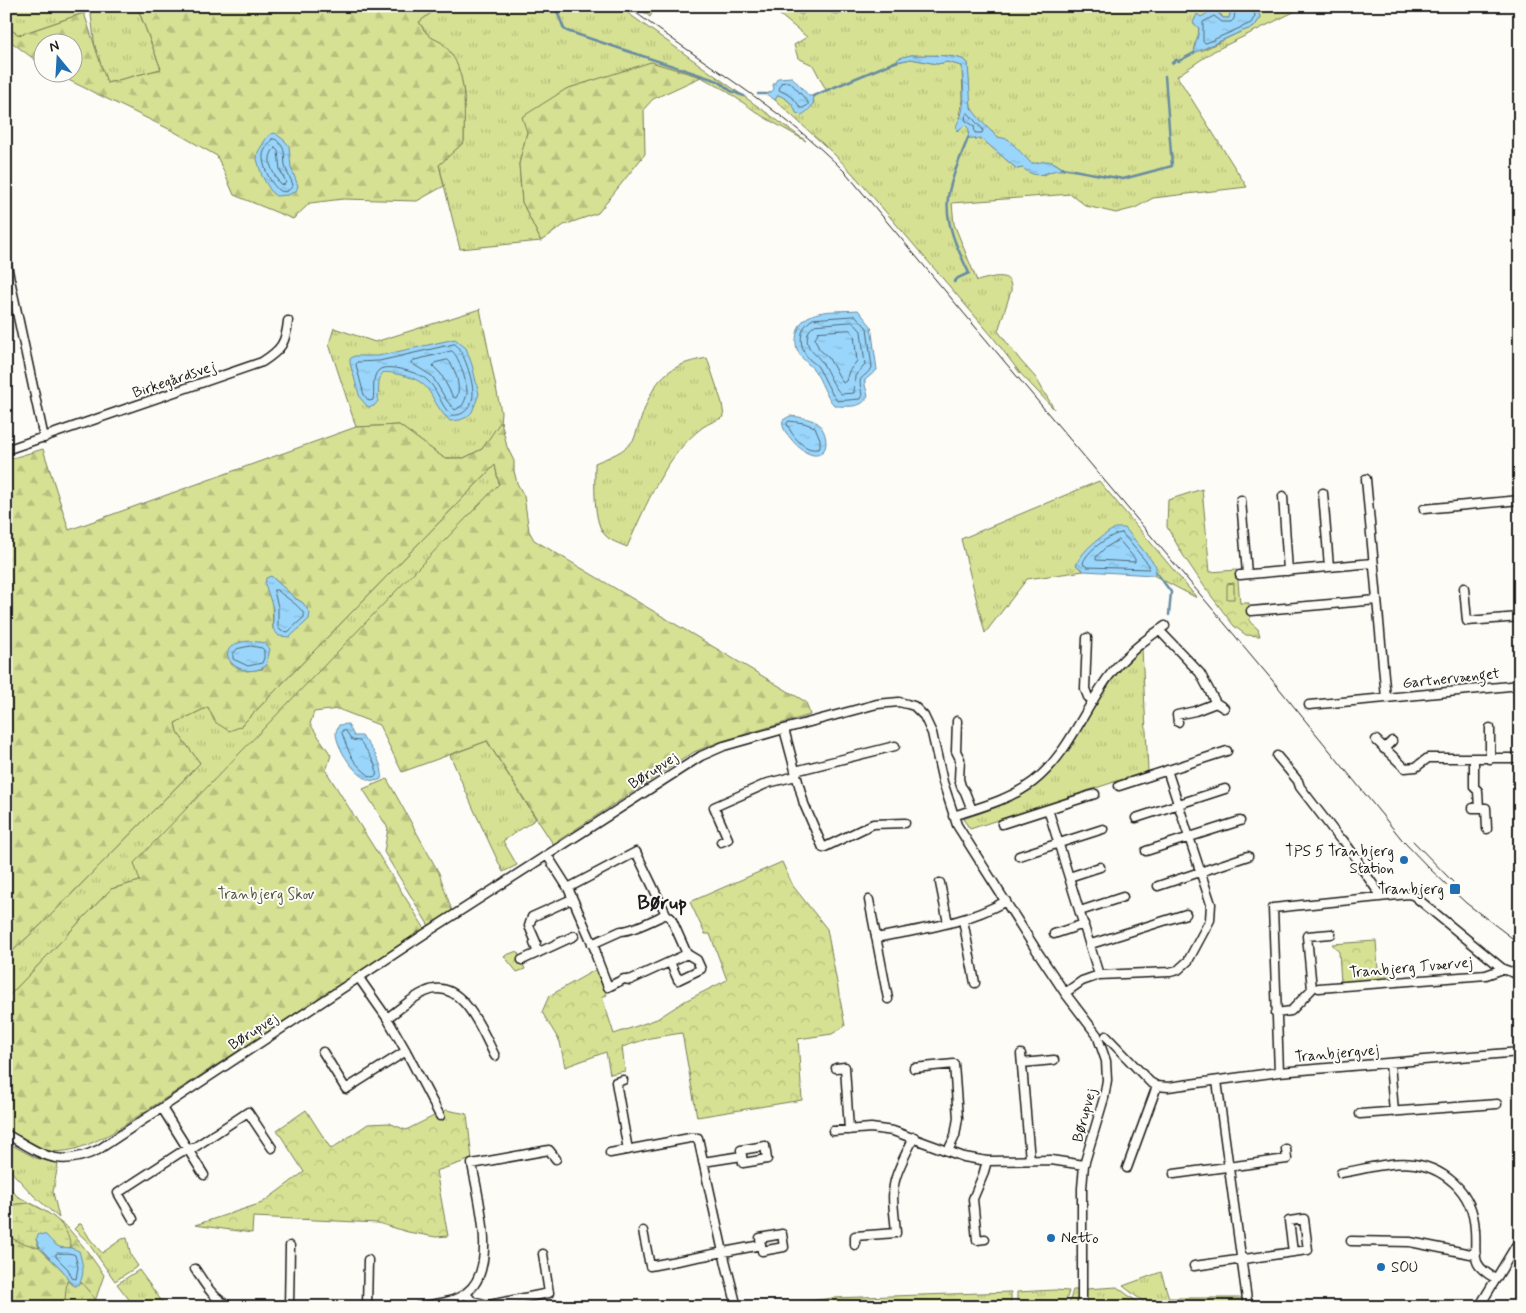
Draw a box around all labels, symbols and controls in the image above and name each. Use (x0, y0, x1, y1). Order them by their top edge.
north arrow (32, 32, 82, 82)
text: N (47, 37, 62, 57)
street label: Birkegårdsvej (130, 356, 219, 404)
street label: Gartnervænget (1402, 664, 1501, 695)
street label: Børupvej (625, 747, 682, 794)
place label: TPS 5 Tranbjerg Station (1285, 842, 1394, 879)
marker: TPS 5 Tranbjerg Station (1398, 854, 1410, 866)
place label: Tranbjerg (1378, 880, 1444, 900)
marker: Tranbjerg (1448, 882, 1462, 896)
park label: Tranbjerg Skov (218, 885, 315, 905)
district label: Børup (637, 890, 687, 917)
street label: Tranbjerg Tværvej (1349, 953, 1474, 983)
street label: Børupvej (225, 1008, 282, 1055)
street label: Tranbjergvej (1294, 1040, 1380, 1068)
street label: Børupvej (1068, 1086, 1102, 1145)
place label: Netto (1061, 1229, 1099, 1249)
marker: Netto (1045, 1232, 1057, 1244)
place label: SOU (1391, 1258, 1418, 1278)
marker: SOU (1375, 1261, 1387, 1273)

